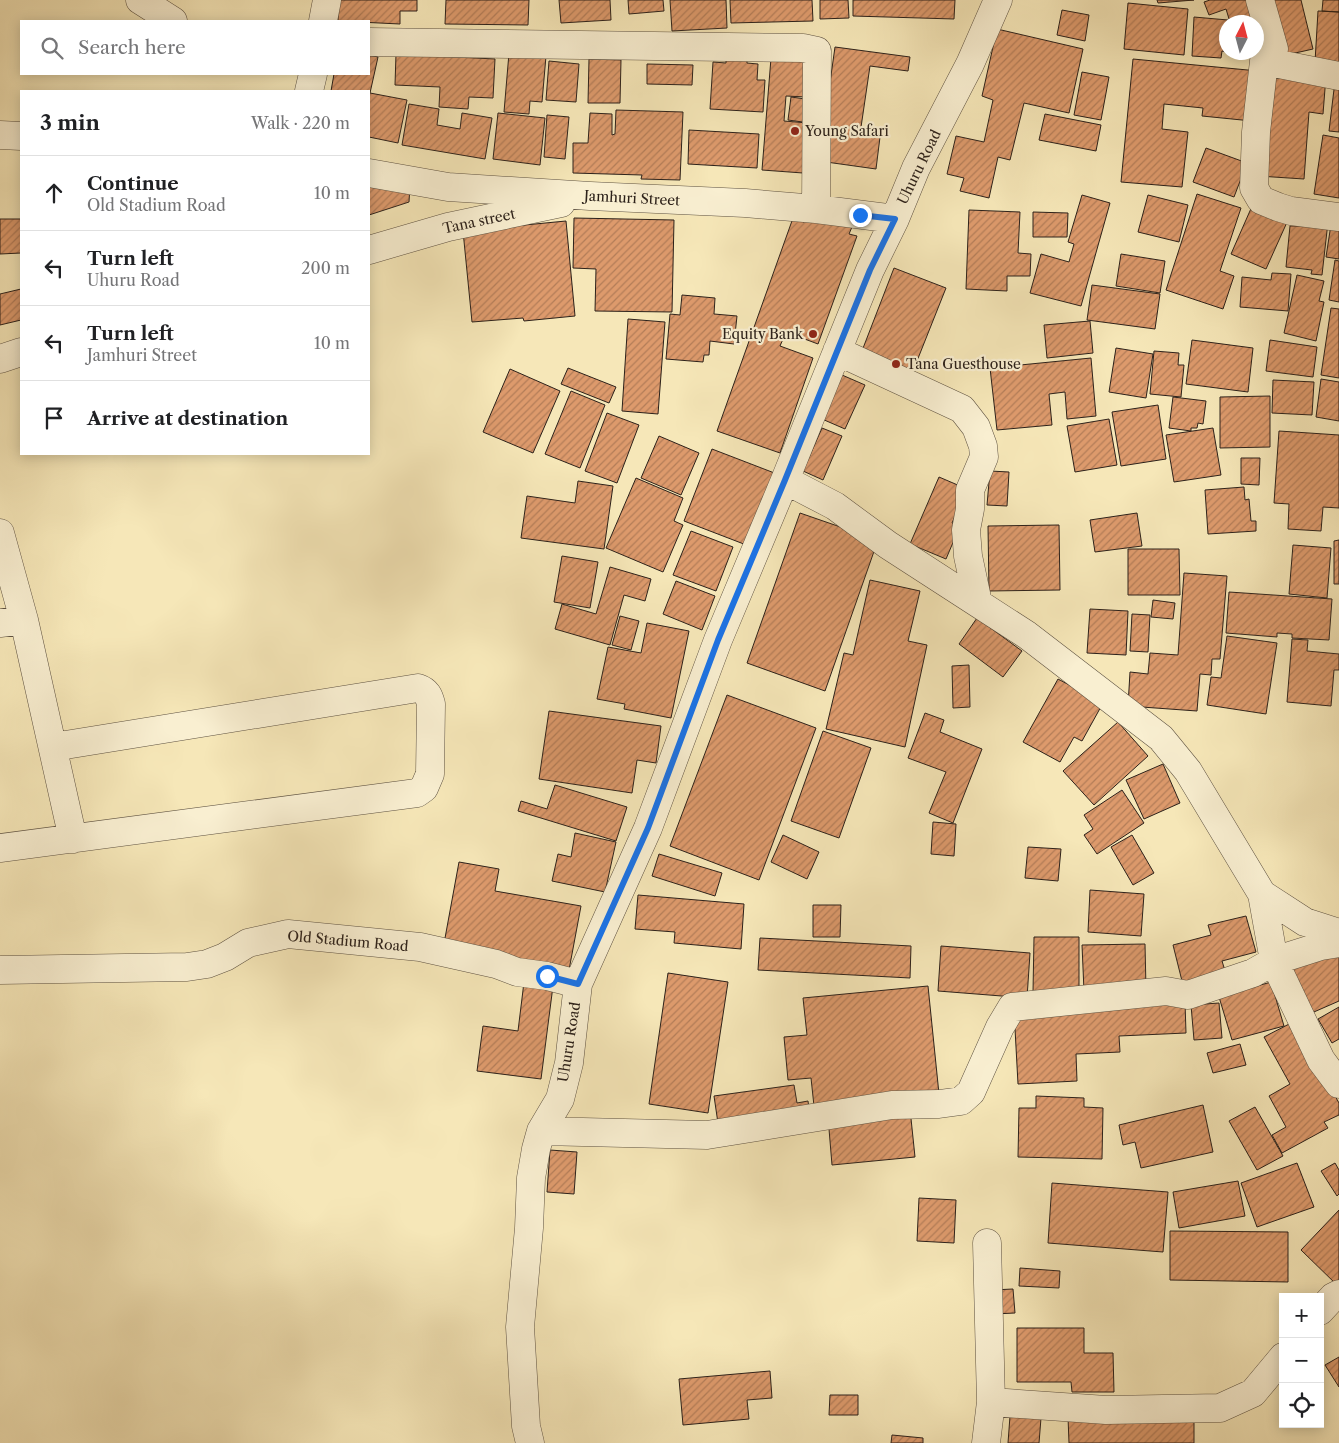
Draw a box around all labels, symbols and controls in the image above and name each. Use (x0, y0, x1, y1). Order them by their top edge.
north arrow (1219, 15, 1264, 60)
search box (20, 20, 370, 75)
icon: search (38, 34, 66, 62)
text: Search here (78, 36, 186, 59)
text: 3 min (40, 110, 100, 135)
text: Walk · 220 m (251, 113, 350, 133)
place label: Young Safari (804, 122, 889, 140)
marker: Young Safari (789, 125, 801, 137)
street label: Uhuru Road (893, 126, 945, 207)
text: Continue (87, 172, 179, 195)
icon: ahead (40, 179, 68, 207)
text: 10 m (314, 183, 350, 203)
street label: Jamhuri Street (582, 186, 681, 210)
text: Old Stadium Road (87, 195, 226, 215)
route end (849, 204, 872, 227)
street label: Tana street (441, 205, 517, 237)
text: Turn left (87, 247, 174, 270)
icon: left (40, 254, 68, 282)
text: 200 m (301, 258, 350, 278)
text: Uhuru Road (87, 270, 180, 290)
text: Turn left (87, 322, 174, 345)
place label: Equity Bank (722, 325, 804, 343)
marker: Equity Bank (807, 328, 819, 340)
icon: left (40, 329, 68, 357)
text: 10 m (314, 333, 350, 353)
text: Jamhuri Street (87, 345, 197, 365)
place label: Tana Guesthouse (906, 355, 1021, 373)
marker: Tana Guesthouse (890, 358, 902, 370)
icon: arrive (40, 404, 68, 432)
text: Arrive at destination (87, 407, 288, 430)
street label: Old Stadium Road (287, 927, 410, 955)
route start (536, 965, 559, 988)
street label: Uhuru Road (554, 1000, 584, 1083)
map controls (1279, 1293, 1324, 1428)
button: + (1279, 1293, 1324, 1338)
button: − (1279, 1338, 1324, 1383)
button: locate (1279, 1383, 1324, 1428)

